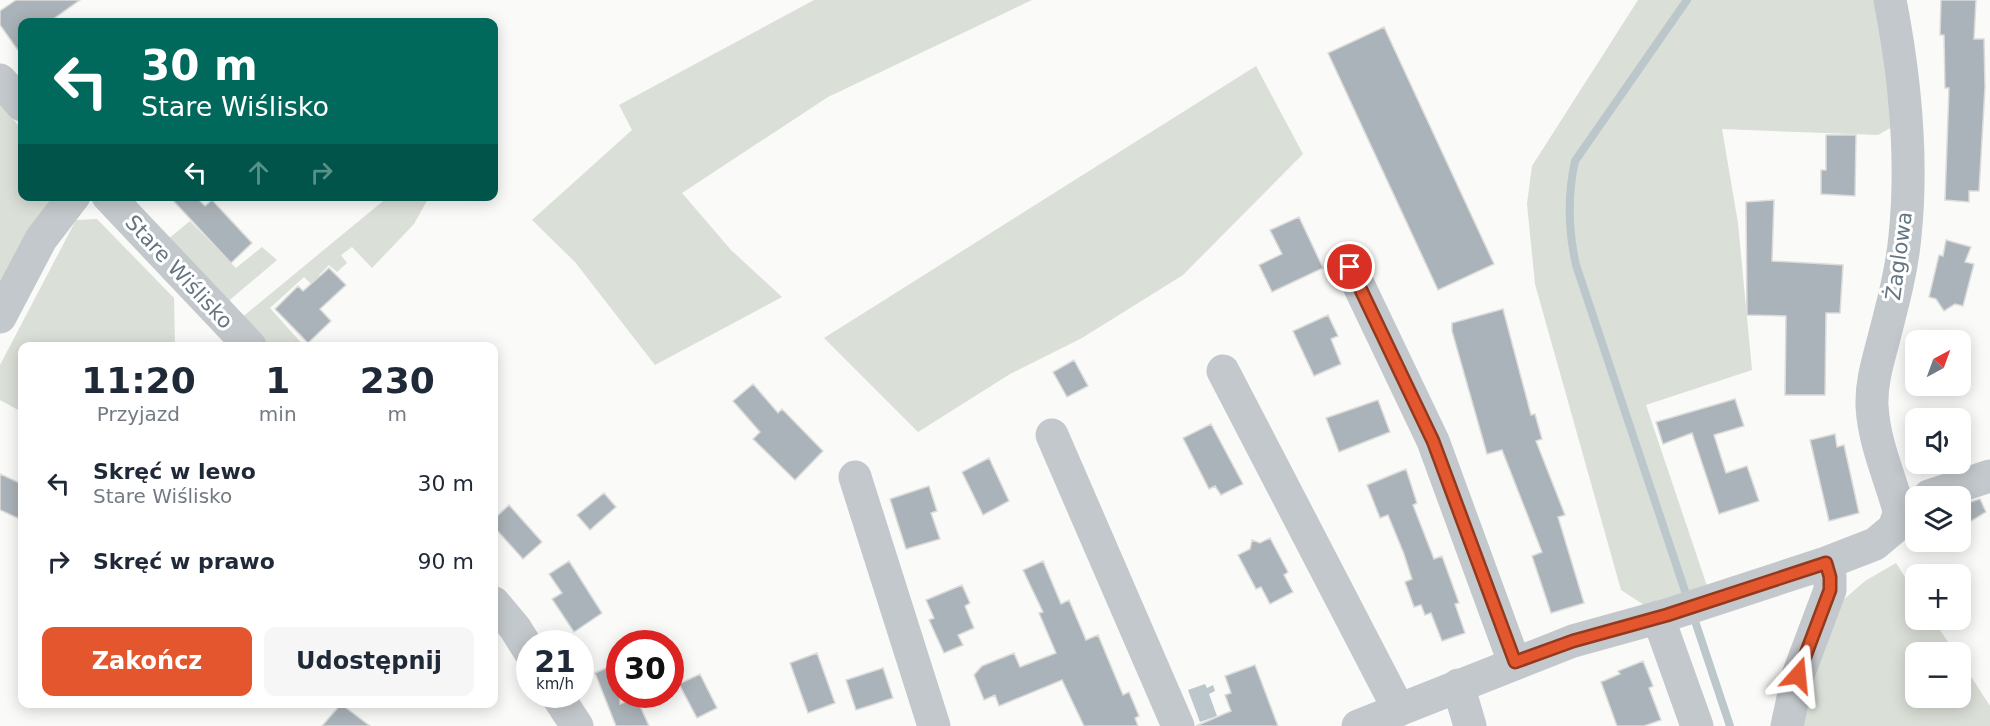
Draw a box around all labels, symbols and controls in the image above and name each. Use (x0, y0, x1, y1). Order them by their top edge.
text: 30 m (141, 41, 258, 90)
icon: left (42, 42, 120, 120)
text: Stare Wiślisko (141, 91, 329, 122)
icon: left (179, 156, 212, 189)
icon: ahead (242, 156, 275, 189)
icon: right (305, 156, 338, 189)
street label: Stare Wiślisko (120, 210, 238, 334)
street label: Żaglowa (1880, 210, 1917, 302)
pin (1324, 241, 1375, 292)
icon: arrive (1333, 250, 1366, 283)
north arrow (1905, 330, 1971, 396)
map controls (1905, 330, 1971, 708)
text: 11:20 (81, 360, 196, 401)
text: 1 (265, 360, 290, 401)
text: 230 (360, 360, 435, 401)
text: Przyjazd (97, 402, 180, 426)
text: min (259, 402, 297, 426)
text: m (388, 402, 407, 426)
button: sound (1905, 408, 1971, 474)
text: Skręć w lewo (93, 459, 256, 484)
icon: left (42, 467, 75, 500)
text: 30 m (418, 471, 474, 496)
text: Stare Wiślisko (93, 484, 232, 508)
button: layers (1905, 486, 1971, 552)
icon: right (42, 545, 75, 578)
text: Skręć w prawo (93, 549, 275, 574)
text: 90 m (418, 549, 474, 574)
button: + (1905, 564, 1971, 630)
button: Zakończ (42, 627, 252, 696)
button: Udostępnij (264, 627, 474, 696)
speed limit sign: 30 (606, 630, 684, 708)
button: − (1905, 642, 1971, 708)
position arrow (1766, 643, 1830, 707)
text: 21 (534, 644, 576, 679)
text: km/h (536, 675, 574, 693)

